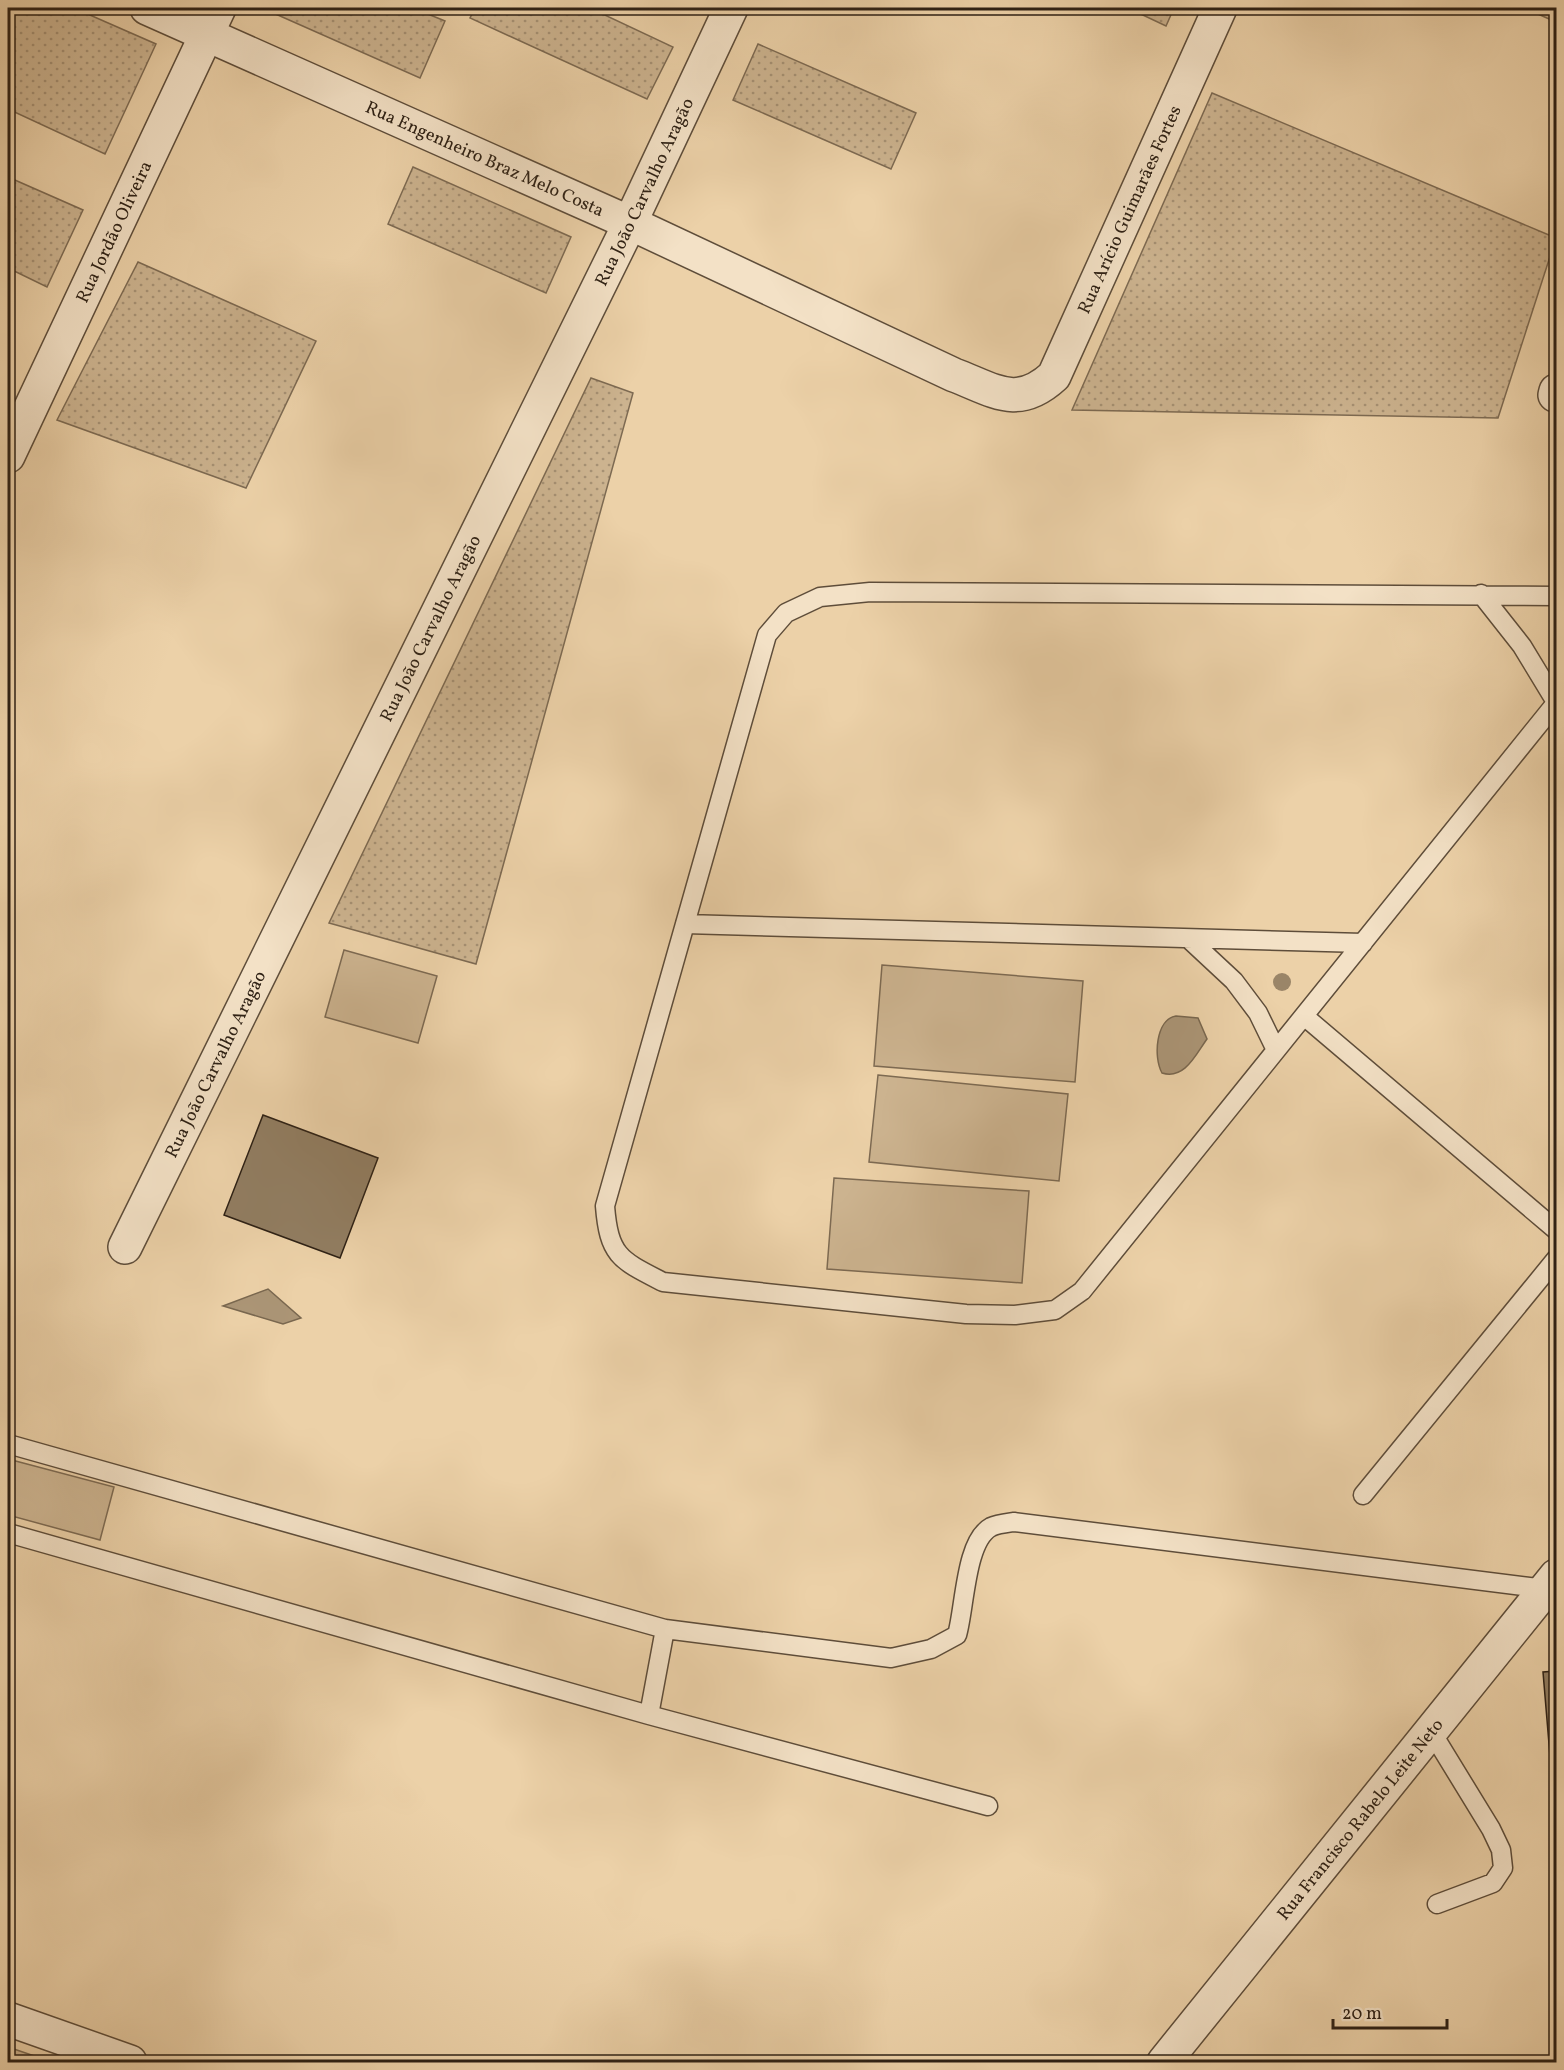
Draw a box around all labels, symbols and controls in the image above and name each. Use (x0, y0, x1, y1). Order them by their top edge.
street label: Rua João Carvalho Aragão (590, 94, 701, 291)
street label: Rua Engenheiro Braz Melo Costa (361, 96, 608, 224)
street label: Rua Arício Guimarães Fortes (1073, 102, 1188, 318)
street label: Rua Jordão Oliveira (71, 157, 159, 307)
street label: Rua João Carvalho Aragão (375, 531, 488, 727)
street label: Rua João Carvalho Aragão (160, 967, 273, 1162)
street label: Rua Francisco Rabelo Leite Neto (1272, 1714, 1450, 1926)
scale bar (1333, 1992, 1447, 2030)
text: 20 m (1342, 2002, 1382, 2027)

